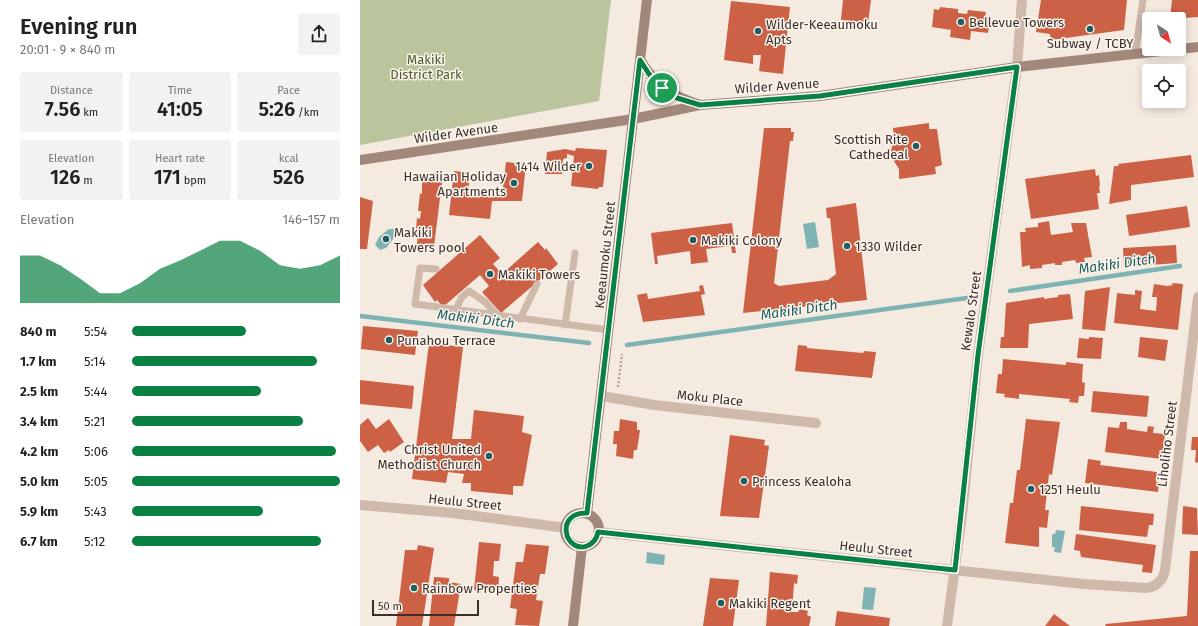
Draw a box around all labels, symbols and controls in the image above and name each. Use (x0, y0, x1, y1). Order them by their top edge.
north arrow (1142, 12, 1186, 56)
map controls (1142, 12, 1186, 108)
text: Evening run (20, 13, 137, 40)
button: share (298, 13, 340, 55)
place label: Bellevue Towers (969, 15, 1064, 30)
place label: Wilder-Keeaumoku Apts (766, 17, 878, 47)
marker: Bellevue Towers (956, 17, 966, 27)
marker: Subway / TCBY (1085, 24, 1095, 34)
marker: Wilder-Keeaumoku Apts (753, 26, 763, 36)
place label: Subway / TCBY (1047, 36, 1134, 51)
text: 20:01 · 9 × 840 m (20, 42, 116, 57)
park label: Makiki District Park (390, 52, 462, 82)
button: locate (1142, 64, 1186, 108)
pin (645, 71, 679, 105)
street label: Wilder Avenue (734, 76, 820, 96)
icon: arrive (651, 77, 673, 99)
text: Distance (50, 84, 93, 97)
text: Time (168, 84, 192, 97)
text: Pace (277, 84, 300, 97)
text: 7.56 (44, 97, 80, 121)
text: 41:05 (157, 97, 203, 121)
text: 5:26 (258, 97, 295, 121)
text: km (80, 106, 98, 119)
text: /km (295, 106, 319, 119)
street label: Wilder Avenue (413, 120, 499, 146)
place label: Scottish Rite Cathedeal (834, 132, 908, 162)
marker: Scottish Rite Cathedeal (911, 141, 921, 151)
text: Elevation (48, 152, 94, 165)
text: Heart rate (155, 152, 205, 165)
text: kcal (279, 152, 299, 165)
place label: 1414 Wilder (515, 159, 581, 174)
marker: 1414 Wilder (584, 161, 594, 171)
text: 126 (50, 165, 80, 189)
text: 171 (154, 165, 181, 189)
text: 526 (273, 165, 304, 189)
place label: Hawaiian Holiday Apartments (403, 169, 507, 199)
text: m (80, 174, 93, 187)
text: bpm (181, 174, 206, 187)
marker: Hawaiian Holiday Apartments (509, 178, 519, 188)
street label: Keeaumoku Street (592, 200, 618, 309)
text: Elevation (20, 212, 74, 227)
text: 146–157 m (282, 212, 340, 227)
place label: Makiki Towers pool (394, 225, 465, 255)
place label: Makiki Colony (701, 233, 783, 248)
marker: Makiki Towers pool (381, 234, 391, 244)
marker: Makiki Colony (688, 235, 698, 245)
place label: 1330 Wilder (855, 239, 922, 254)
marker: 1330 Wilder (842, 241, 852, 251)
water label: Makiki Ditch (1077, 250, 1157, 278)
place label: Makiki Towers (498, 267, 580, 282)
marker: Makiki Towers (485, 269, 495, 279)
street label: Kewalo Street (958, 270, 984, 352)
water label: Makiki Ditch (759, 296, 839, 324)
water label: Makiki Ditch (436, 306, 516, 332)
text: 840 m (20, 324, 57, 339)
text: 5:54 (84, 324, 107, 339)
place label: Punahou Terrace (397, 333, 495, 348)
marker: Punahou Terrace (384, 335, 394, 345)
text: 1.7 km (20, 354, 56, 369)
text: 5:14 (84, 354, 106, 369)
text: 2.5 km (20, 384, 58, 399)
text: 5:44 (84, 384, 107, 399)
street label: Moku Place (676, 387, 744, 409)
street label: Liholiho Street (1154, 400, 1180, 488)
text: 3.4 km (20, 414, 58, 429)
text: 5:21 (84, 414, 105, 429)
place label: Christ United Methodist Church (377, 442, 481, 472)
text: 4.2 km (20, 444, 58, 459)
text: 5:06 (84, 444, 108, 459)
marker: Christ United Methodist Church (484, 451, 494, 461)
text: 5.0 km (20, 474, 59, 489)
text: 5:05 (84, 474, 107, 489)
place label: Princess Kealoha (752, 474, 852, 489)
marker: Princess Kealoha (739, 476, 749, 486)
place label: 1251 Heulu (1039, 482, 1101, 497)
marker: 1251 Heulu (1026, 484, 1036, 494)
street label: Heulu Street (428, 491, 503, 513)
text: 5.9 km (20, 504, 58, 519)
text: 5:43 (84, 504, 107, 519)
text: 6.7 km (20, 534, 58, 549)
text: 5:12 (84, 534, 105, 549)
street label: Heulu Street (839, 538, 914, 560)
place label: Rainbow Properties (422, 581, 537, 596)
marker: Rainbow Properties (409, 583, 419, 593)
place label: Makiki Regent (729, 596, 811, 611)
scale bar (372, 598, 479, 617)
marker: Makiki Regent (716, 598, 726, 608)
text: 50 m (378, 600, 402, 613)

